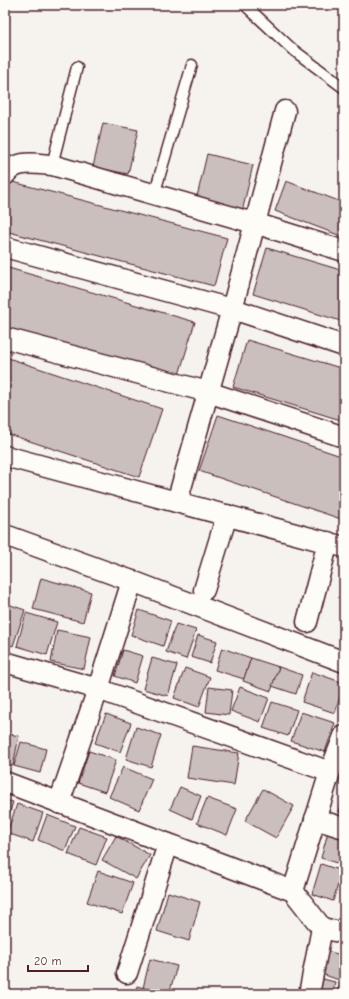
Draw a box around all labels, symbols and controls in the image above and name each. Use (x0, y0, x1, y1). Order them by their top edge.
scale bar (28, 947, 88, 973)
text: 20 m (34, 954, 62, 968)

